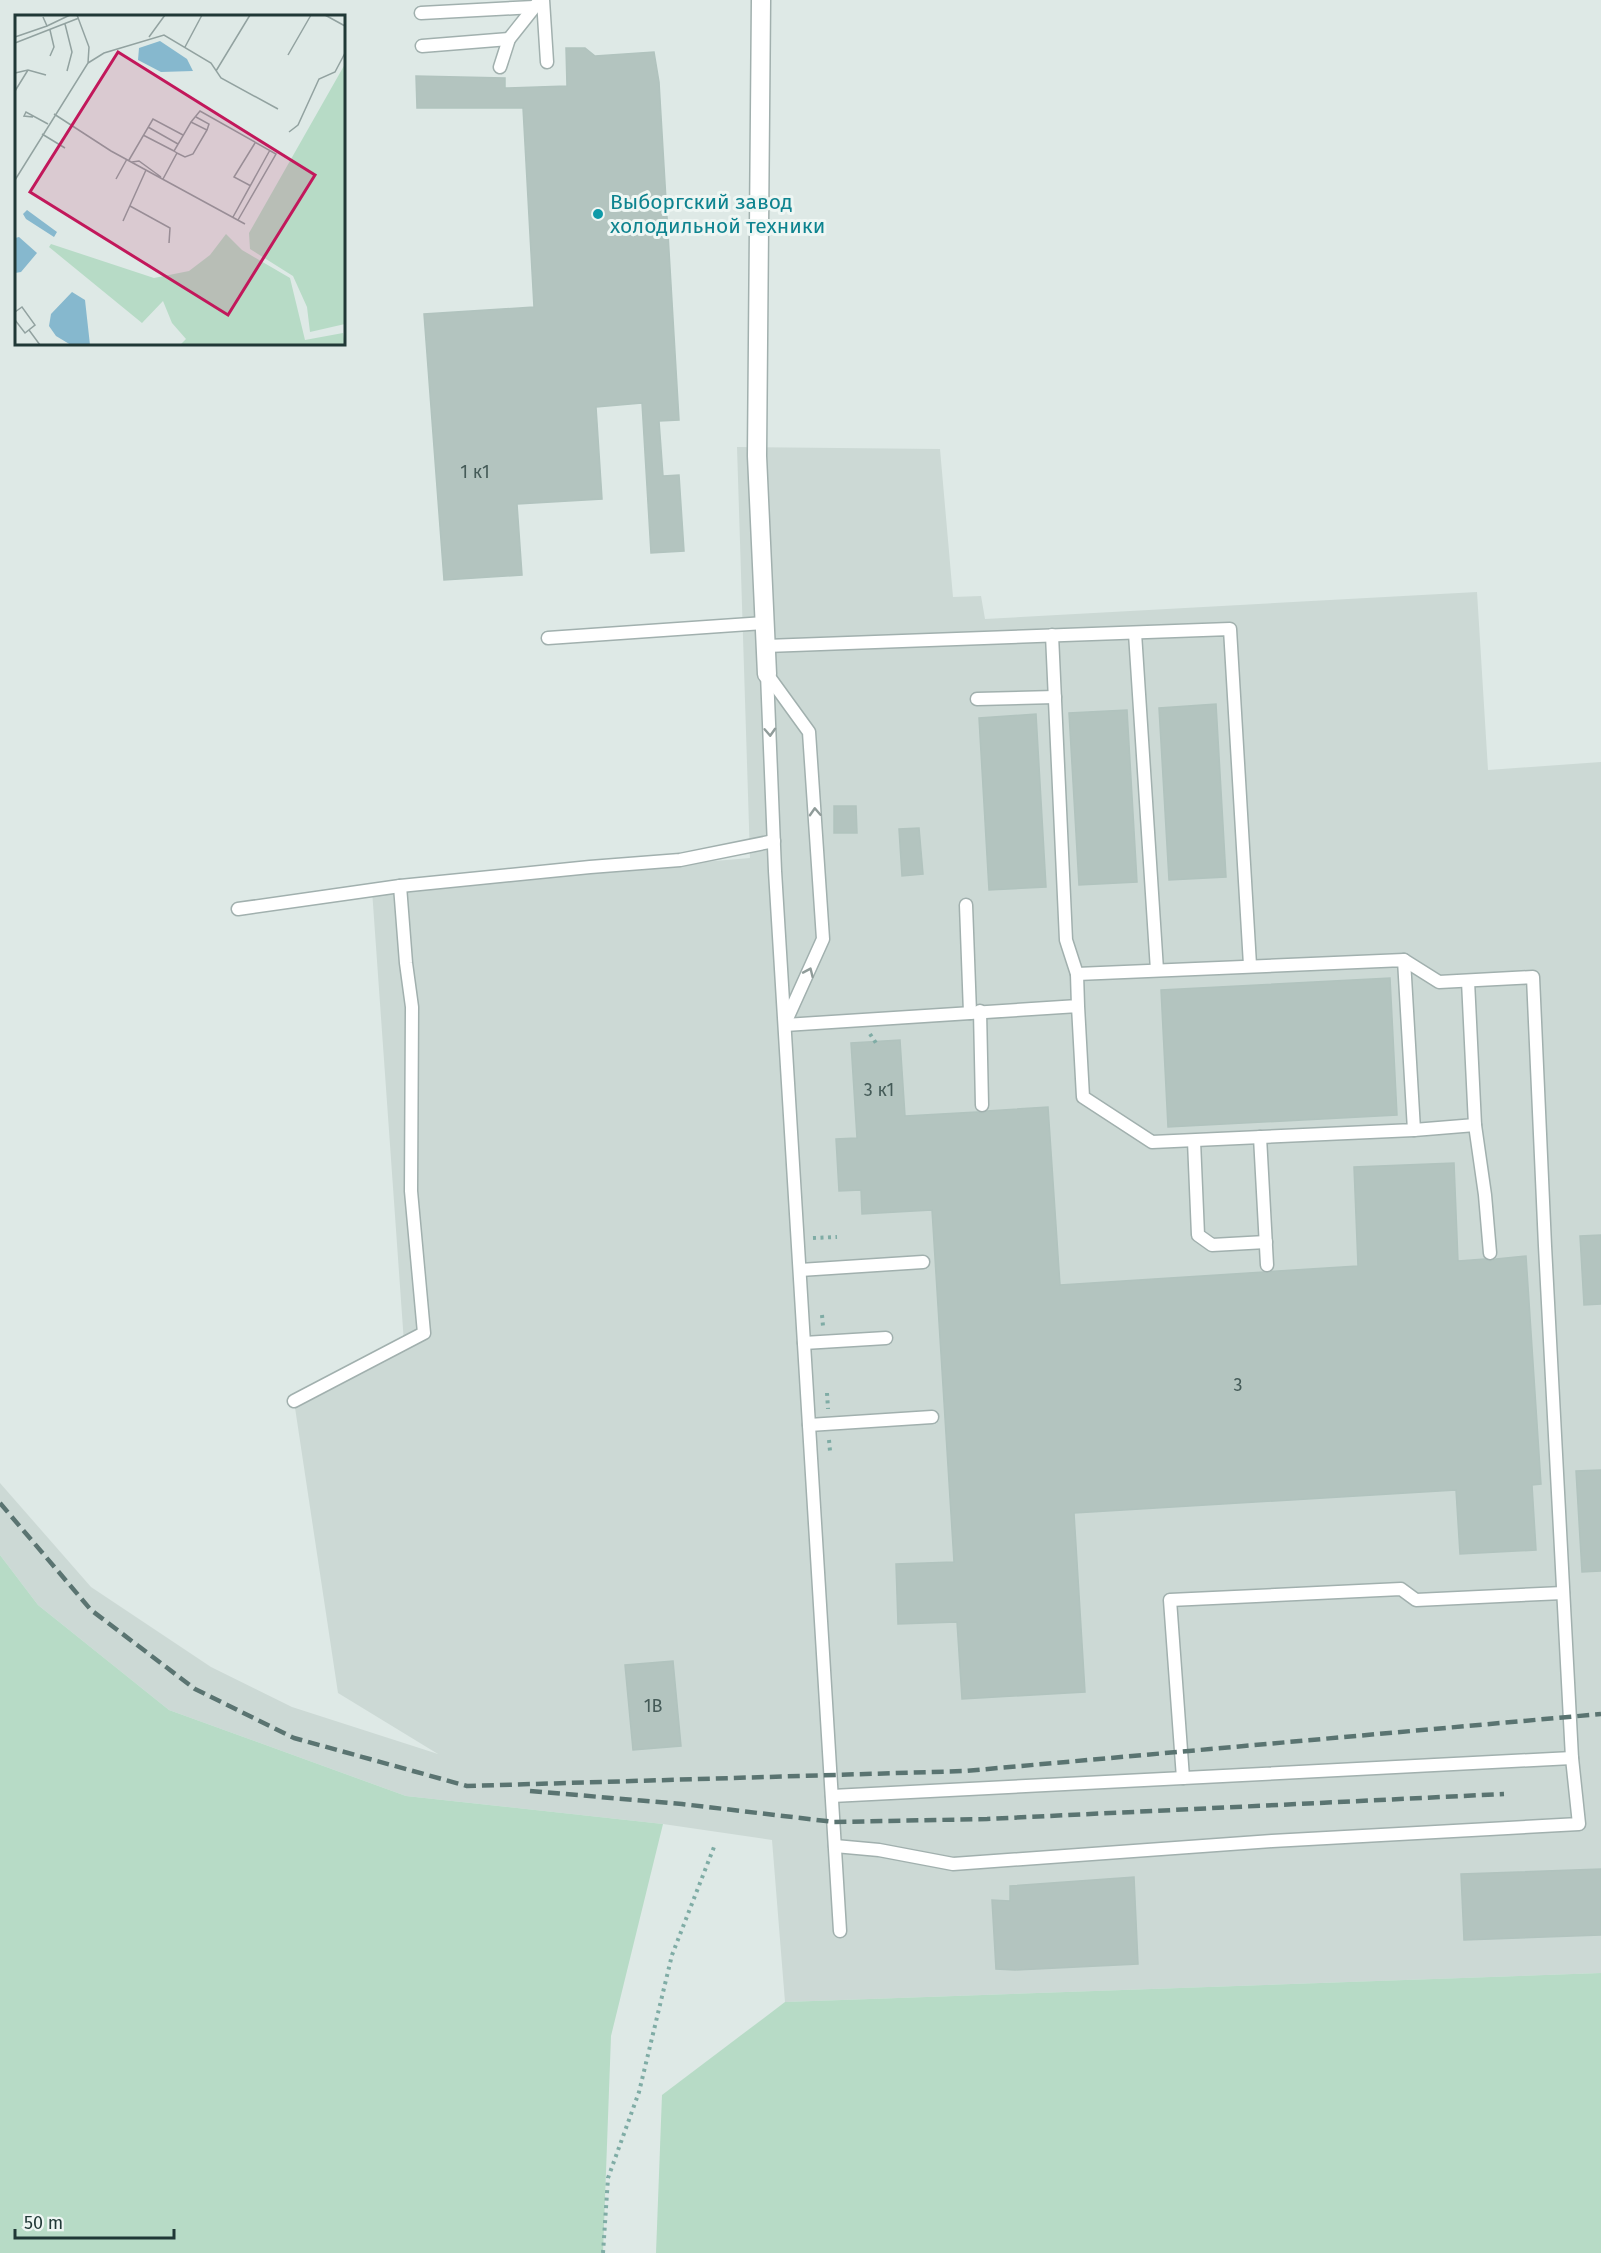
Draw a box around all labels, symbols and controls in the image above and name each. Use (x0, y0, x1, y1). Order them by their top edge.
inset map (15, 15, 345, 345)
place label: Выборгский завод холодильной техники (610, 189, 825, 239)
marker: Выборгский завод холодильной техники (591, 207, 605, 221)
house number: 1 к1 (460, 461, 490, 483)
one-way arrow (763, 728, 776, 737)
one-way arrow (809, 807, 822, 816)
one-way arrow (801, 967, 813, 978)
house number: 3 к1 (864, 1079, 894, 1101)
house number: 3 (1234, 1374, 1242, 1396)
house number: 1В (644, 1695, 662, 1717)
scale bar (15, 2202, 174, 2240)
text: 50 m (24, 2212, 63, 2234)

